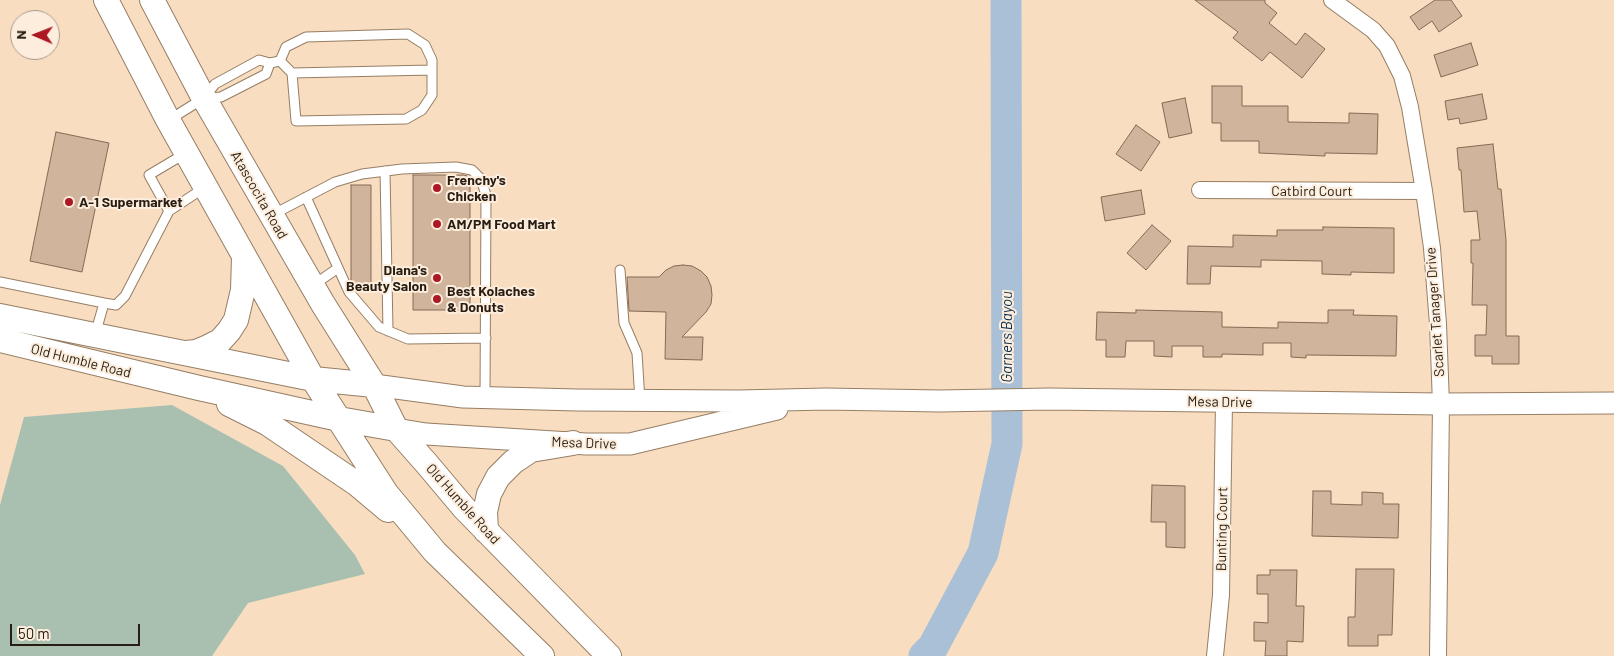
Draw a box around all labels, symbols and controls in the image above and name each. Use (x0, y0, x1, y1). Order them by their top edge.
north arrow (10, 10, 60, 60)
text: N (12, 30, 29, 40)
street label: Atascocita Road (227, 148, 291, 242)
place label: Frenchy's Chicken (447, 172, 506, 204)
marker: Frenchy's Chicken (431, 182, 443, 194)
street label: Catbird Court (1271, 183, 1353, 199)
place label: A-1 Supermarket (79, 194, 183, 210)
marker: A-1 Supermarket (63, 196, 75, 208)
place label: AM/PM Food Mart (447, 216, 556, 232)
marker: AM/PM Food Mart (431, 218, 443, 230)
street label: Scarlet Tanager Drive (1422, 247, 1448, 377)
place label: Diana's Beauty Salon (346, 262, 427, 294)
marker: Diana's Beauty Salon (431, 272, 443, 284)
place label: Best Kolaches & Donuts (447, 283, 535, 316)
water label: Garners Bayou (998, 291, 1016, 383)
marker: Best Kolaches & Donuts (431, 293, 443, 305)
street label: Old Humble Road (29, 340, 133, 382)
street label: Mesa Drive (1187, 393, 1253, 411)
street label: Mesa Drive (551, 433, 617, 453)
street label: Old Humble Road (422, 460, 504, 548)
street label: Bunting Court (1213, 487, 1231, 571)
scale bar (12, 614, 142, 646)
text: 50 m (18, 624, 50, 642)

